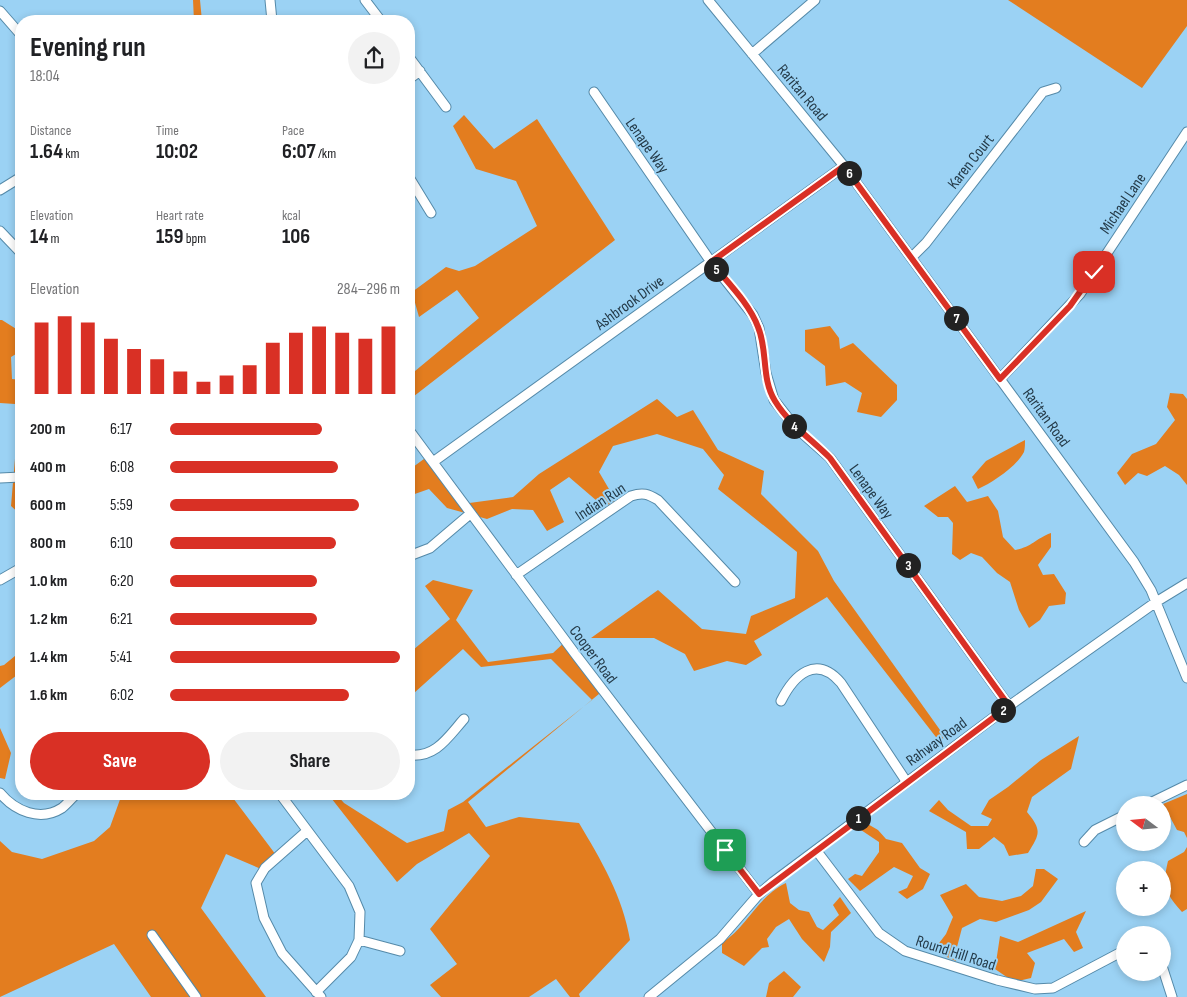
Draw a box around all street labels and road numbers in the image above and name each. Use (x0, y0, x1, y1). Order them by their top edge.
street label: Raritan Road (773, 61, 831, 125)
street label: Lenape Way (621, 115, 673, 177)
street label: Karen Court (944, 131, 998, 193)
street label: Michael Lane (1096, 170, 1150, 238)
street label: Ashbrook Drive (591, 272, 668, 335)
street label: Raritan Road (1018, 385, 1073, 451)
street label: Lenape Way (845, 461, 897, 523)
street label: Indian Run (572, 479, 630, 526)
street label: Cooper Road (565, 622, 621, 688)
street label: Rahway Road (903, 714, 971, 771)
street label: Round Hill Road (913, 932, 998, 975)

